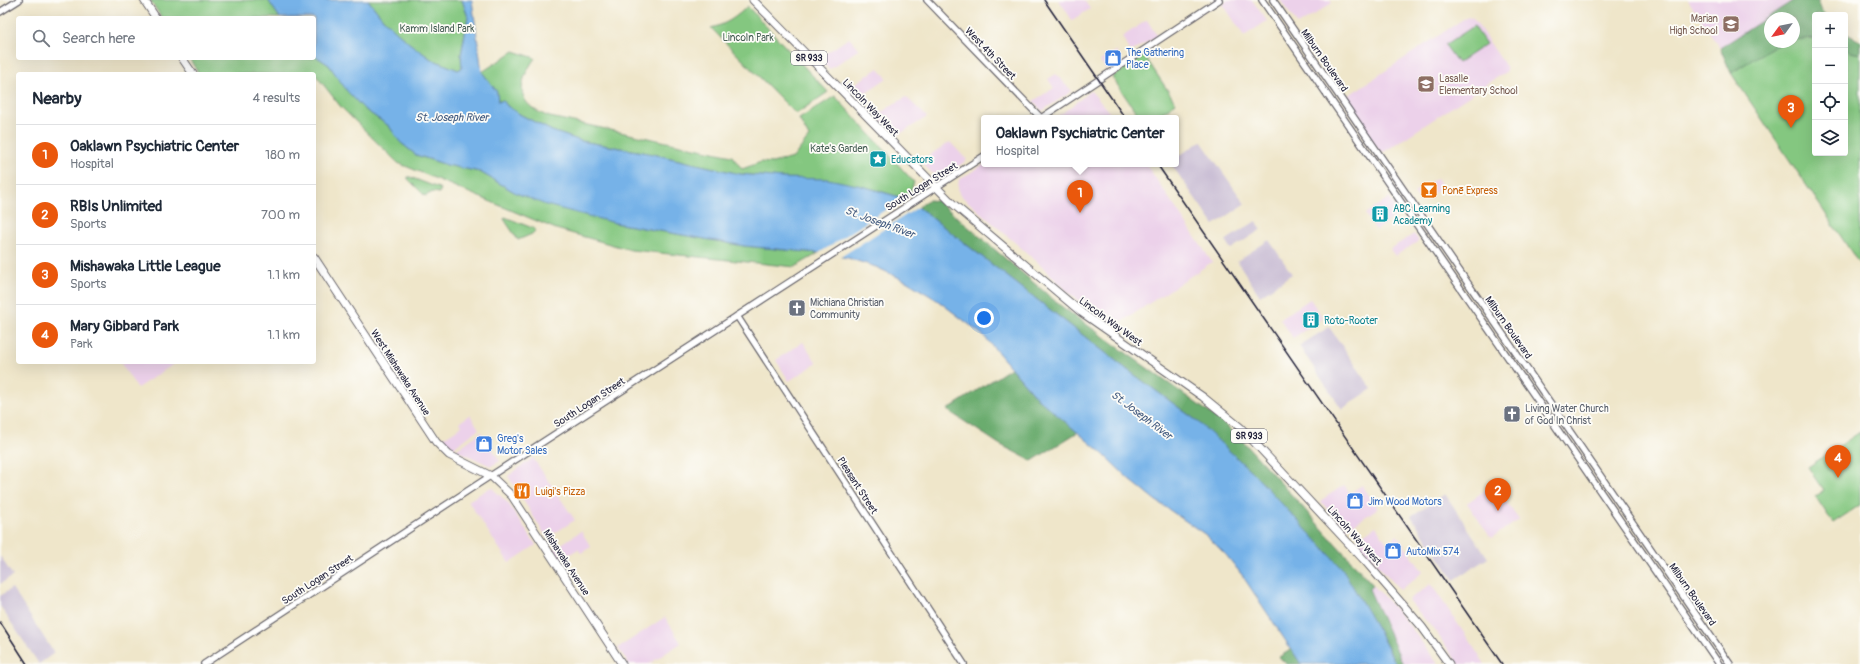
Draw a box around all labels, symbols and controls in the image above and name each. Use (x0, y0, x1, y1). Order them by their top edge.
north arrow (1764, 12, 1800, 48)
map controls (1812, 12, 1848, 156)
button: + (1812, 12, 1848, 48)
place label: Marian High School (1669, 13, 1718, 37)
school or university icon: Marian High School (1721, 14, 1741, 34)
search box (16, 16, 316, 60)
park label: Kamm Island Park (400, 23, 475, 35)
street label: West 4th Street (962, 25, 1019, 83)
icon: search (30, 27, 52, 49)
street label: Milburn Boulevard (1298, 27, 1350, 94)
text: Search here (62, 29, 135, 48)
park label: Lincoln Park (722, 32, 774, 44)
place label: The Gathering Place (1126, 47, 1184, 71)
shop icon: The Gathering Place (1103, 48, 1123, 68)
button: − (1812, 48, 1848, 84)
road number: SR 933 (791, 51, 827, 65)
place label: Lasalle Elementary School (1439, 73, 1518, 97)
school or university icon: Lasalle Elementary School (1416, 74, 1436, 94)
street label: Lincoln Way West (840, 76, 901, 140)
button: locate (1812, 84, 1848, 120)
text: Nearby (32, 88, 81, 109)
text: 4 results (253, 90, 300, 106)
pin: 3 (1778, 95, 1804, 128)
water label: St. Joseph River (416, 111, 490, 124)
popup (981, 115, 1179, 167)
button: layers (1812, 120, 1848, 156)
text: Oaklawn Psychiatric Center (996, 124, 1165, 143)
text: Oaklawn Psychiatric Center (70, 137, 239, 156)
park label: Kate's Garden (810, 143, 868, 155)
text: Hospital (996, 143, 1039, 159)
text: 1 (42, 147, 48, 163)
text: 180 m (265, 147, 300, 163)
place icon: Educators (868, 149, 888, 169)
place label: Educators (891, 154, 934, 166)
text: Hospital (70, 156, 114, 172)
street label: South Logan Street (883, 159, 960, 214)
pin: 1 (1067, 180, 1093, 213)
bar icon: Ponē Express (1419, 180, 1439, 200)
place label: Ponē Express (1442, 185, 1498, 197)
text: RBIs Unlimited (70, 197, 162, 216)
place label: ABC Learning Academy (1393, 203, 1450, 227)
water label: St. Joseph River (843, 204, 918, 242)
building icon: ABC Learning Academy (1370, 204, 1390, 224)
text: 2 (41, 207, 49, 223)
text: 700 m (261, 207, 300, 223)
text: Sports (70, 216, 106, 232)
text: Mishawaka Little League (70, 257, 221, 276)
text: 3 (41, 267, 49, 283)
text: 1.1 km (267, 267, 300, 283)
text: Sports (70, 276, 106, 292)
street label: Milburn Boulevard (1482, 294, 1534, 361)
street label: Lincoln Way West (1076, 295, 1145, 349)
place label: Michiana Christian Community (810, 297, 884, 321)
church icon: Michiana Christian Community (787, 298, 807, 318)
your location (974, 308, 994, 328)
building icon: Roto-Rooter (1301, 310, 1321, 330)
place label: Roto-Rooter (1324, 315, 1378, 327)
text: Mary Gibbard Park (70, 317, 179, 336)
text: 4 (41, 327, 49, 343)
text: 1.1 km (267, 327, 300, 343)
street label: West Mishawaka Avenue (368, 327, 432, 418)
text: Park (70, 336, 93, 352)
street label: South Logan Street (552, 375, 628, 430)
water label: St. Joseph River (1109, 388, 1176, 444)
place label: Living Water Church of God In Christ (1525, 403, 1609, 427)
church icon: Living Water Church of God In Christ (1502, 404, 1522, 424)
road number: SR 933 (1231, 429, 1267, 443)
place label: Greg's Motor Sales (497, 433, 548, 457)
shop icon: Greg's Motor Sales (474, 434, 494, 454)
pin: 4 (1825, 445, 1851, 478)
street label: Pleasant Street (834, 455, 880, 517)
pin: 2 (1485, 478, 1511, 511)
restaurant icon: Luigi's Pizza (512, 481, 532, 501)
place label: Luigi's Pizza (535, 486, 586, 498)
shop icon: Jim Wood Motors (1345, 491, 1365, 511)
place label: Jim Wood Motors (1368, 496, 1442, 508)
street label: Lincoln Way West (1325, 504, 1385, 568)
street label: Mishawaka Avenue (540, 527, 592, 598)
shop icon: AutoMix 574 (1383, 541, 1403, 561)
place label: AutoMix 574 (1406, 546, 1459, 558)
street label: South Logan Street (280, 552, 356, 607)
street label: Milburn Boulevard (1666, 561, 1718, 628)

